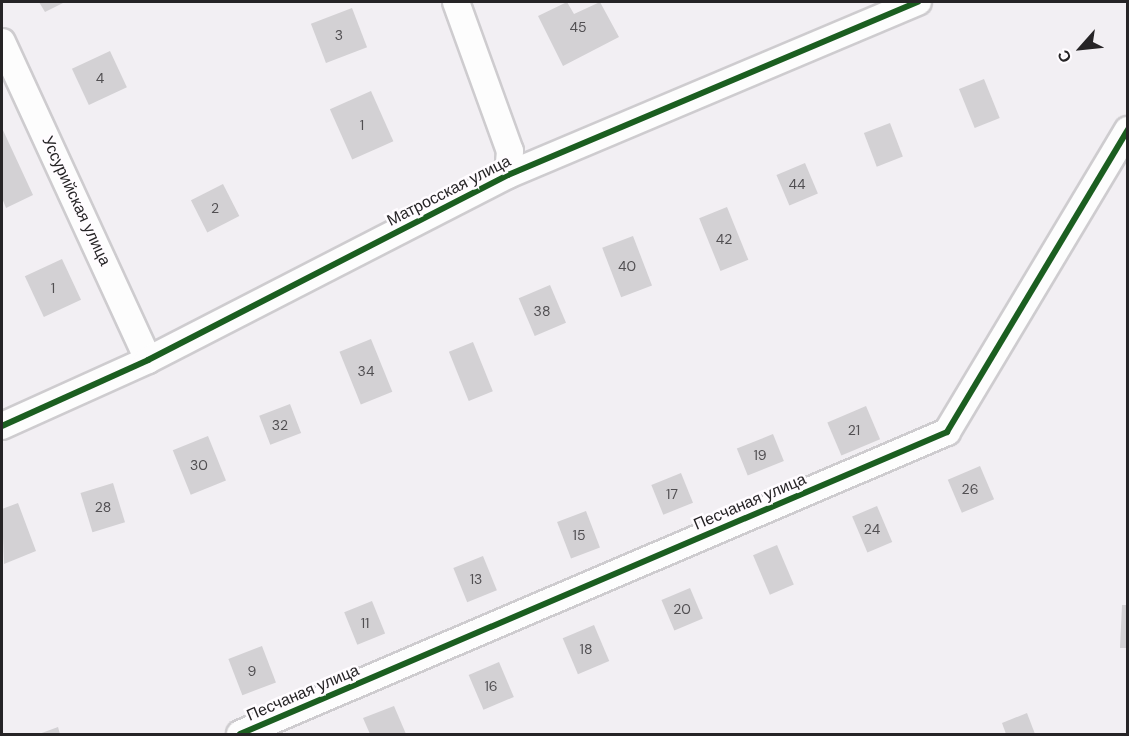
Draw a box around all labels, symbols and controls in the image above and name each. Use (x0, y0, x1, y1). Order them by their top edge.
north arrow (1051, 18, 1111, 78)
house number: 45 (569, 19, 587, 35)
house number: 3 (335, 27, 343, 43)
text: С (1053, 46, 1076, 66)
house number: 4 (96, 70, 104, 86)
house number: 1 (360, 117, 364, 133)
street label: Уссурийская улица (38, 133, 114, 269)
street label: Матросская улица (384, 151, 514, 231)
house number: 44 (789, 176, 805, 192)
house number: 2 (211, 200, 219, 216)
house number: 42 (716, 231, 732, 247)
house number: 40 (618, 258, 636, 274)
house number: 1 (51, 280, 55, 296)
house number: 38 (534, 303, 550, 319)
house number: 34 (358, 363, 374, 379)
house number: 32 (272, 417, 288, 433)
house number: 21 (848, 422, 860, 438)
house number: 19 (753, 447, 767, 463)
house number: 30 (190, 457, 208, 473)
street label: Песчаная улица (691, 470, 809, 534)
house number: 26 (962, 481, 978, 497)
house number: 17 (666, 486, 678, 502)
house number: 28 (95, 499, 111, 515)
house number: 24 (864, 521, 880, 537)
house number: 15 (573, 527, 585, 543)
house number: 13 (470, 571, 482, 587)
house number: 20 (673, 601, 691, 617)
house number: 11 (361, 615, 369, 631)
house number: 18 (580, 641, 592, 657)
street label: Песчаная улица (244, 661, 362, 725)
house number: 9 (248, 663, 256, 679)
house number: 16 (484, 678, 498, 694)

